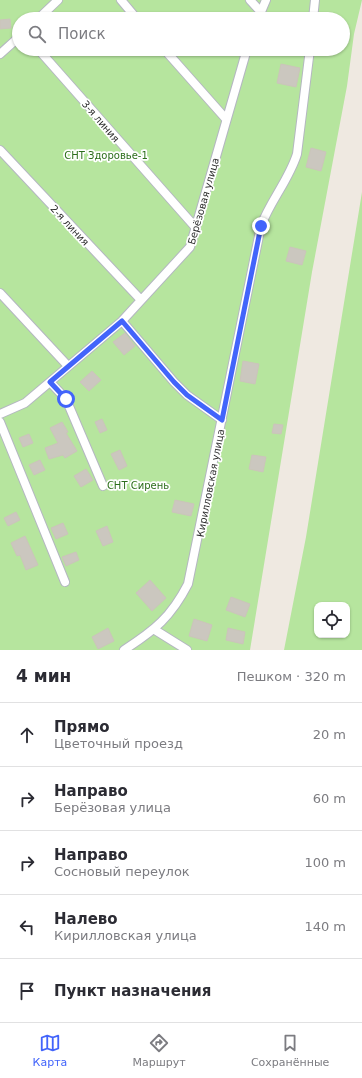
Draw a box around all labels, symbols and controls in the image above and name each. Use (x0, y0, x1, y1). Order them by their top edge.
search box (12, 12, 350, 56)
icon: search (26, 23, 48, 45)
text: Поиск (58, 25, 106, 43)
street label: 3-я линия (80, 98, 122, 144)
park label: СНТ Здоровье-1 (64, 150, 148, 161)
street label: Берёзовая улица (186, 156, 221, 246)
street label: 2-я линия (48, 203, 91, 248)
route end (252, 217, 270, 235)
route start (57, 390, 75, 408)
street label: Кирилловская улица (195, 428, 226, 538)
park label: СНТ Сирень (107, 480, 169, 491)
map controls (314, 602, 350, 638)
button: locate (314, 602, 350, 638)
text: 4 мин (16, 666, 71, 686)
text: Пешком · 320 m (237, 669, 346, 684)
text: Прямо (54, 718, 110, 736)
icon: ahead (16, 724, 38, 746)
text: 20 m (313, 727, 346, 742)
text: Цветочный проезд (54, 736, 183, 751)
text: Направо (54, 782, 128, 800)
icon: right (16, 788, 38, 810)
text: 60 m (313, 791, 346, 806)
text: Берёзовая улица (54, 800, 171, 815)
text: Направо (54, 846, 128, 864)
icon: right (16, 852, 38, 874)
text: 100 m (304, 855, 346, 870)
text: Сосновый переулок (54, 864, 190, 879)
text: Налево (54, 910, 118, 928)
icon: left (16, 916, 38, 938)
text: 140 m (304, 919, 346, 934)
text: Кирилловская улица (54, 928, 197, 943)
icon: arrive (16, 980, 38, 1002)
text: Пункт назначения (54, 982, 211, 1000)
tab: Карта (33, 1032, 67, 1069)
tab: Маршрут (133, 1032, 186, 1069)
tab: Сохранённые (251, 1032, 329, 1069)

